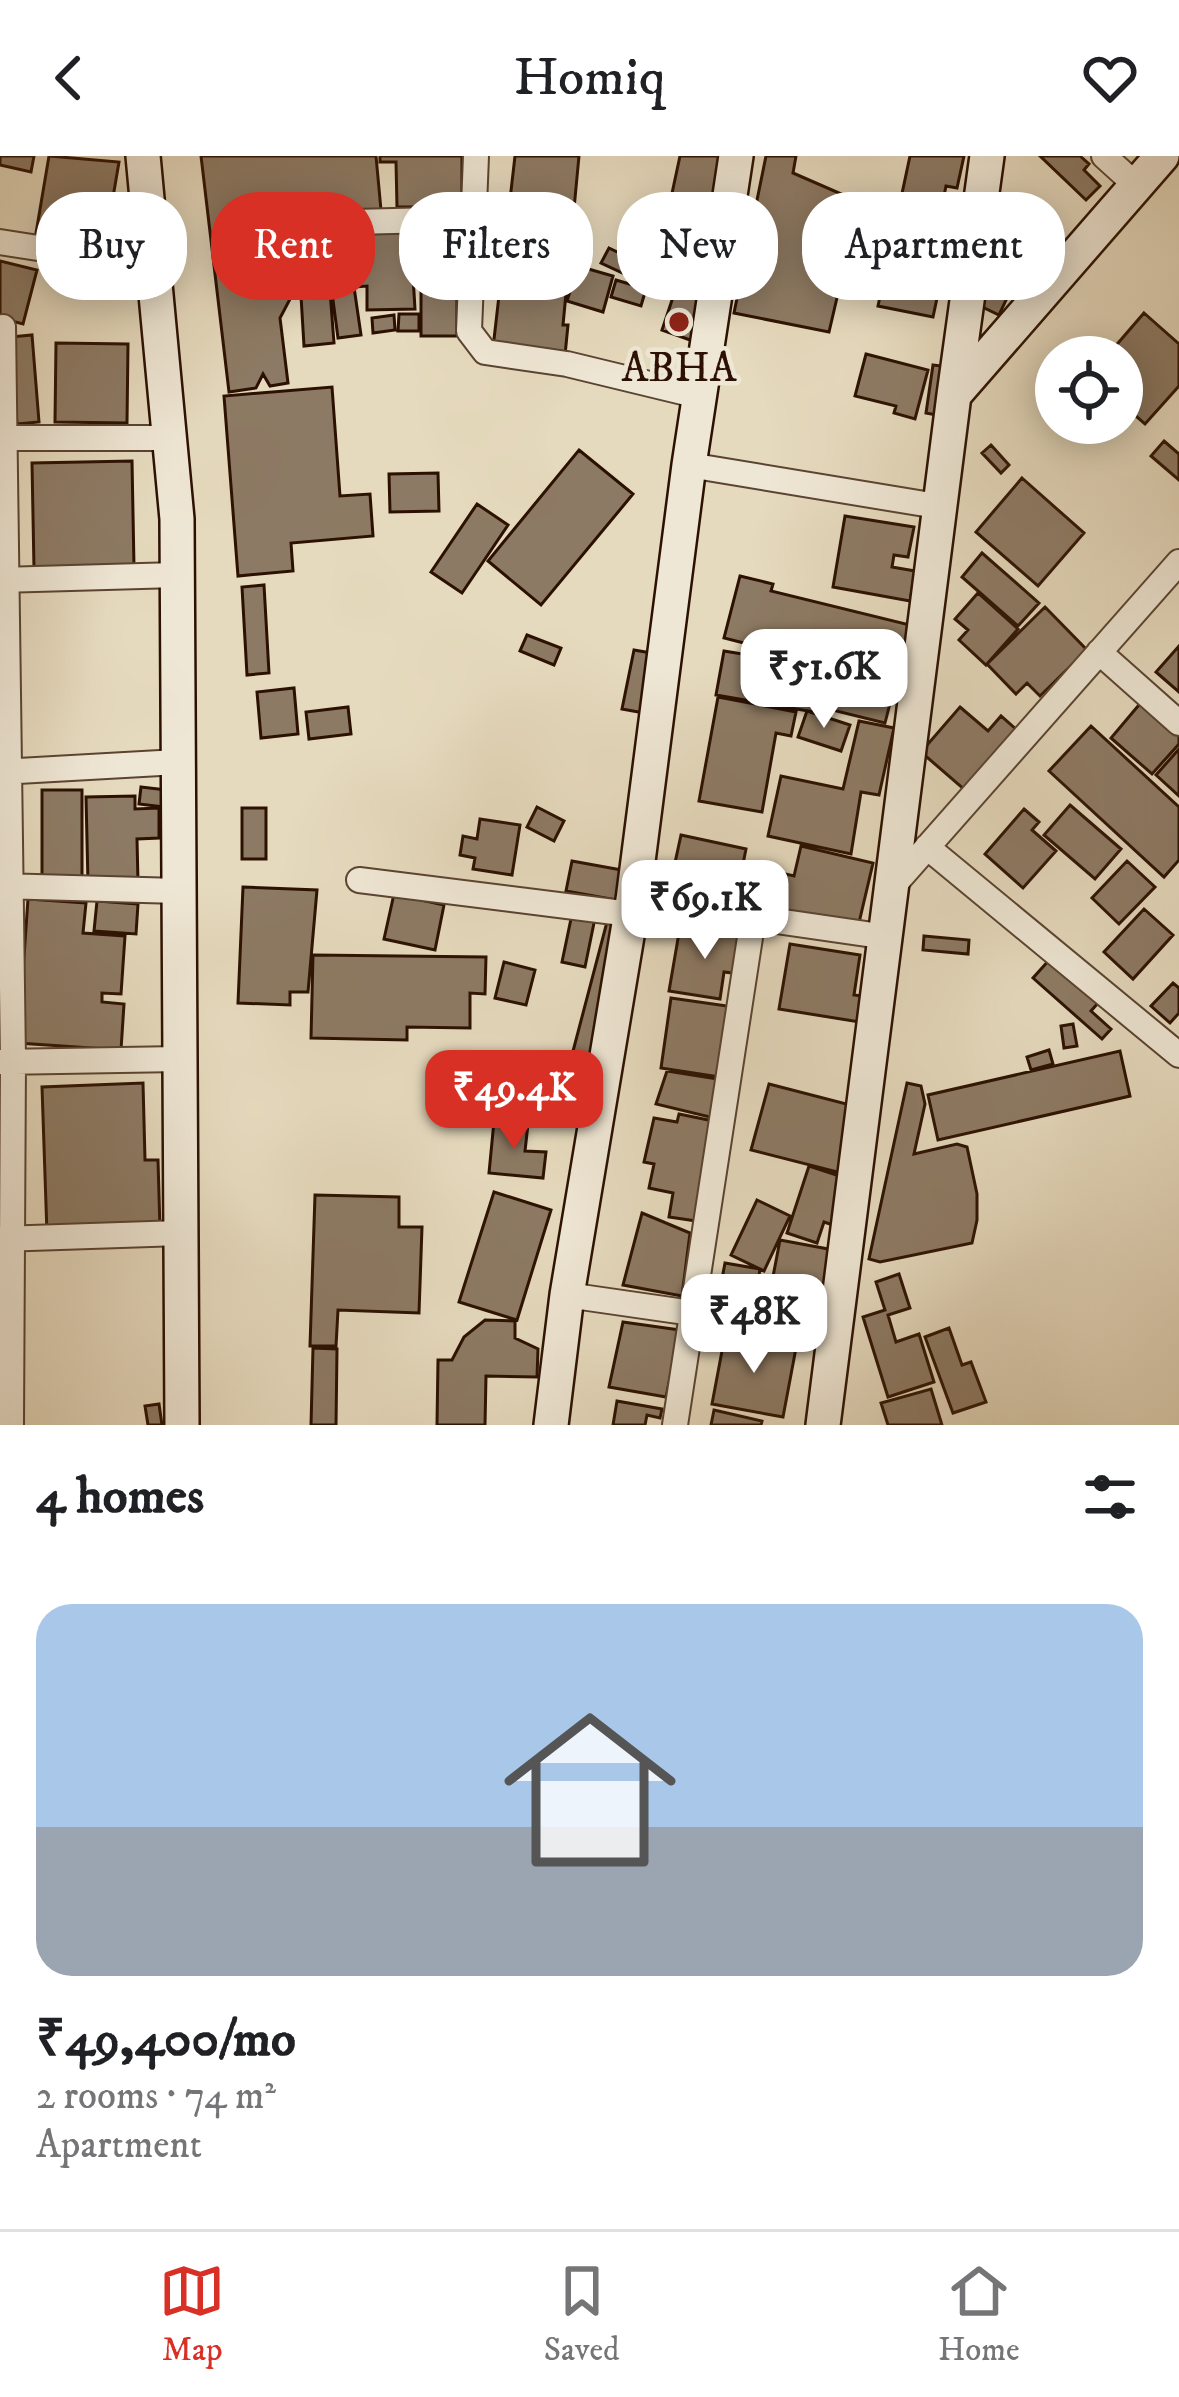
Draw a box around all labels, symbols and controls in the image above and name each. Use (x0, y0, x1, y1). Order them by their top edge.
icon: back (36, 45, 102, 111)
text: Homiq (514, 45, 665, 112)
icon: heart (1077, 45, 1143, 111)
chip: Buy (36, 192, 187, 300)
chip: Rent (211, 192, 375, 300)
chip: Filters (399, 192, 593, 300)
chip: New (617, 192, 778, 300)
chip: Apartment (802, 192, 1065, 300)
marker: ABHA (666, 309, 692, 335)
map controls (1035, 336, 1143, 444)
button: locate (1035, 336, 1143, 444)
place label: ABHA (621, 343, 738, 395)
pin: ₹51.6K (726, 629, 922, 731)
text: ₹51.6K (768, 643, 880, 692)
pin: ₹69.1K (607, 860, 803, 962)
text: ₹69.1K (648, 874, 762, 923)
pin: ₹49.4K (416, 1050, 612, 1152)
text: ₹49.4K (452, 1064, 576, 1113)
pin: ₹48K (683, 1274, 825, 1376)
text: ₹48K (708, 1288, 800, 1337)
icon: filters (1077, 1464, 1143, 1530)
text: 4 homes (36, 1465, 204, 1529)
icon: home (482, 1682, 698, 1898)
text: ₹49,400/mo (36, 2008, 296, 2072)
text: 2 rooms · 74 m² (36, 2072, 276, 2121)
text: Apartment (36, 2121, 202, 2170)
tab: Map (159, 2258, 225, 2371)
tab: Saved (544, 2258, 620, 2371)
tab: Home (938, 2258, 1020, 2371)

